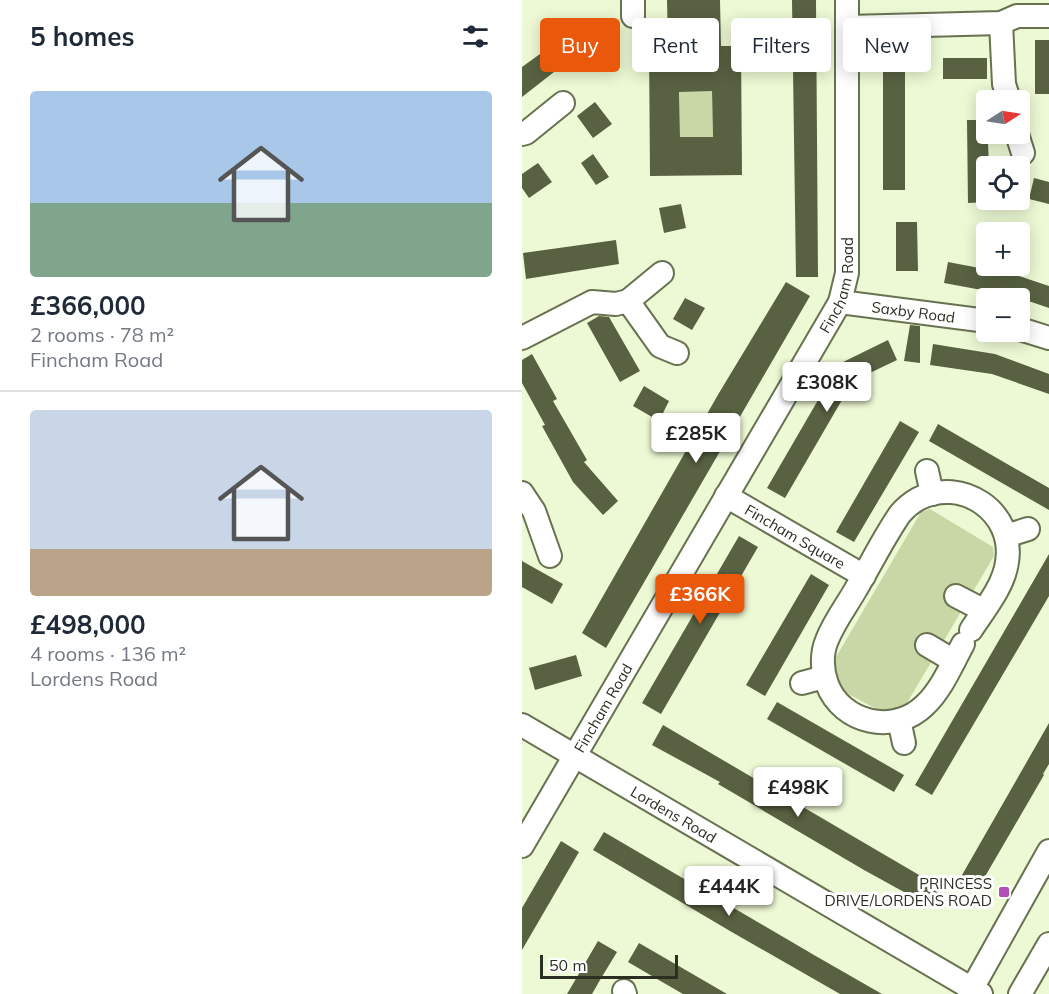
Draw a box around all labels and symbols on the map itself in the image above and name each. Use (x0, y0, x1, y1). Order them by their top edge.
north arrow (976, 90, 1030, 144)
street label: Fincham Road (815, 237, 857, 336)
street label: Saxby Road (871, 297, 956, 326)
pin: £308K (785, 362, 869, 413)
pin: £285K (654, 413, 738, 464)
street label: Fincham Square (742, 500, 849, 573)
pin: £366K (658, 574, 742, 625)
street label: Fincham Road (569, 660, 636, 756)
pin: £498K (756, 767, 840, 818)
street label: Lordens Road (628, 781, 720, 847)
pin: £444K (687, 866, 771, 917)
place label: PRINCESS DRIVE/LORDENS ROAD (824, 874, 992, 910)
marker: PRINCESS DRIVE/LORDENS ROAD (997, 885, 1011, 899)
scale bar (540, 952, 678, 980)

